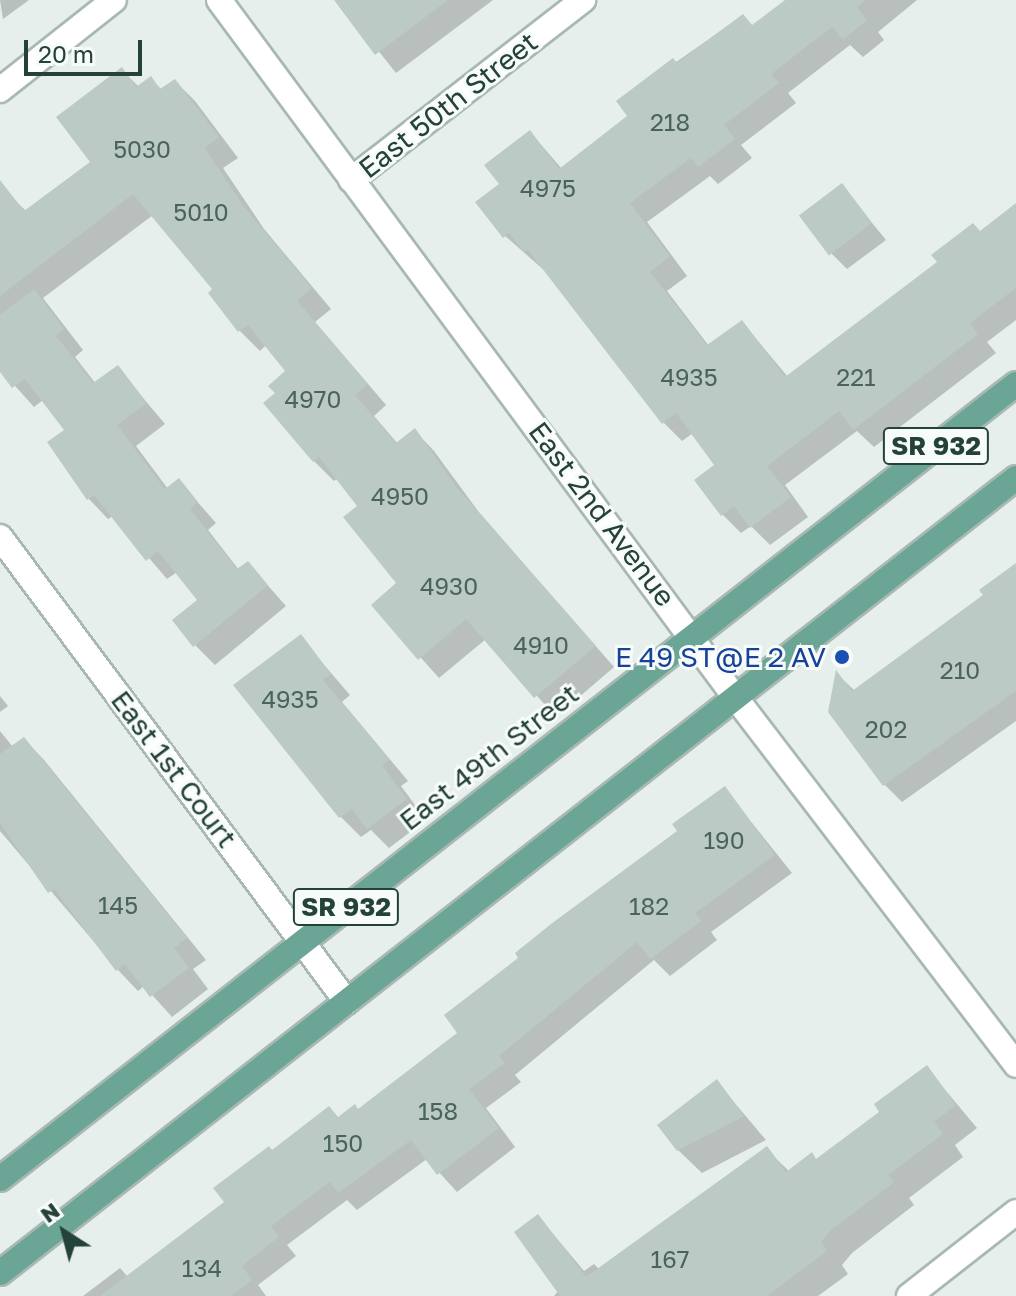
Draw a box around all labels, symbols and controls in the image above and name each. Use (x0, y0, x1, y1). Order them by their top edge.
scale bar (28, 24, 146, 74)
street label: East 50th Street (352, 25, 544, 185)
text: 20 m (38, 39, 94, 68)
house number: 218 (650, 108, 690, 136)
house number: 5030 (113, 135, 171, 163)
house number: 4975 (520, 174, 576, 202)
house number: 5010 (173, 198, 229, 226)
house number: 4935 (660, 363, 718, 391)
house number: 221 (836, 363, 876, 391)
house number: 4970 (285, 385, 341, 413)
street label: East 2nd Avenue (522, 415, 682, 613)
road number: SR 932 (882, 424, 990, 468)
house number: 4950 (371, 482, 429, 510)
house number: 4930 (420, 572, 478, 600)
house number: 4910 (513, 631, 569, 659)
place label: E 49 ST@E 2 AV (615, 640, 826, 674)
marker: E 49 ST@E 2 AV (833, 648, 851, 666)
house number: 210 (940, 656, 980, 684)
street label: East 49th Street (393, 677, 585, 837)
street label: East 1st Court (104, 684, 244, 854)
house number: 4935 (261, 685, 319, 713)
house number: 202 (865, 715, 907, 743)
house number: 190 (703, 826, 745, 854)
road number: SR 932 (292, 885, 400, 929)
house number: 145 (98, 891, 138, 919)
house number: 182 (629, 892, 669, 920)
house number: 158 (418, 1097, 458, 1125)
house number: 150 (323, 1129, 363, 1157)
north arrow (24, 1192, 104, 1272)
text: N (35, 1196, 64, 1228)
house number: 167 (651, 1245, 689, 1273)
house number: 134 (182, 1254, 222, 1282)

